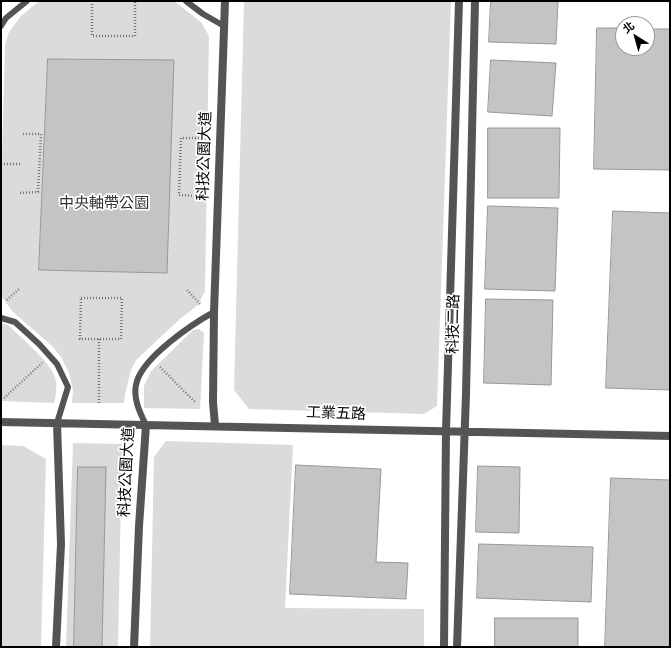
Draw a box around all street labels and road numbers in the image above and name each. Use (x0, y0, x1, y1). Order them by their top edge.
street label: 科技公園大道 (194, 111, 216, 201)
street label: 科技二路 (444, 294, 464, 354)
street label: 工業五路 (306, 404, 366, 424)
street label: 科技公園大道 (116, 427, 138, 517)

